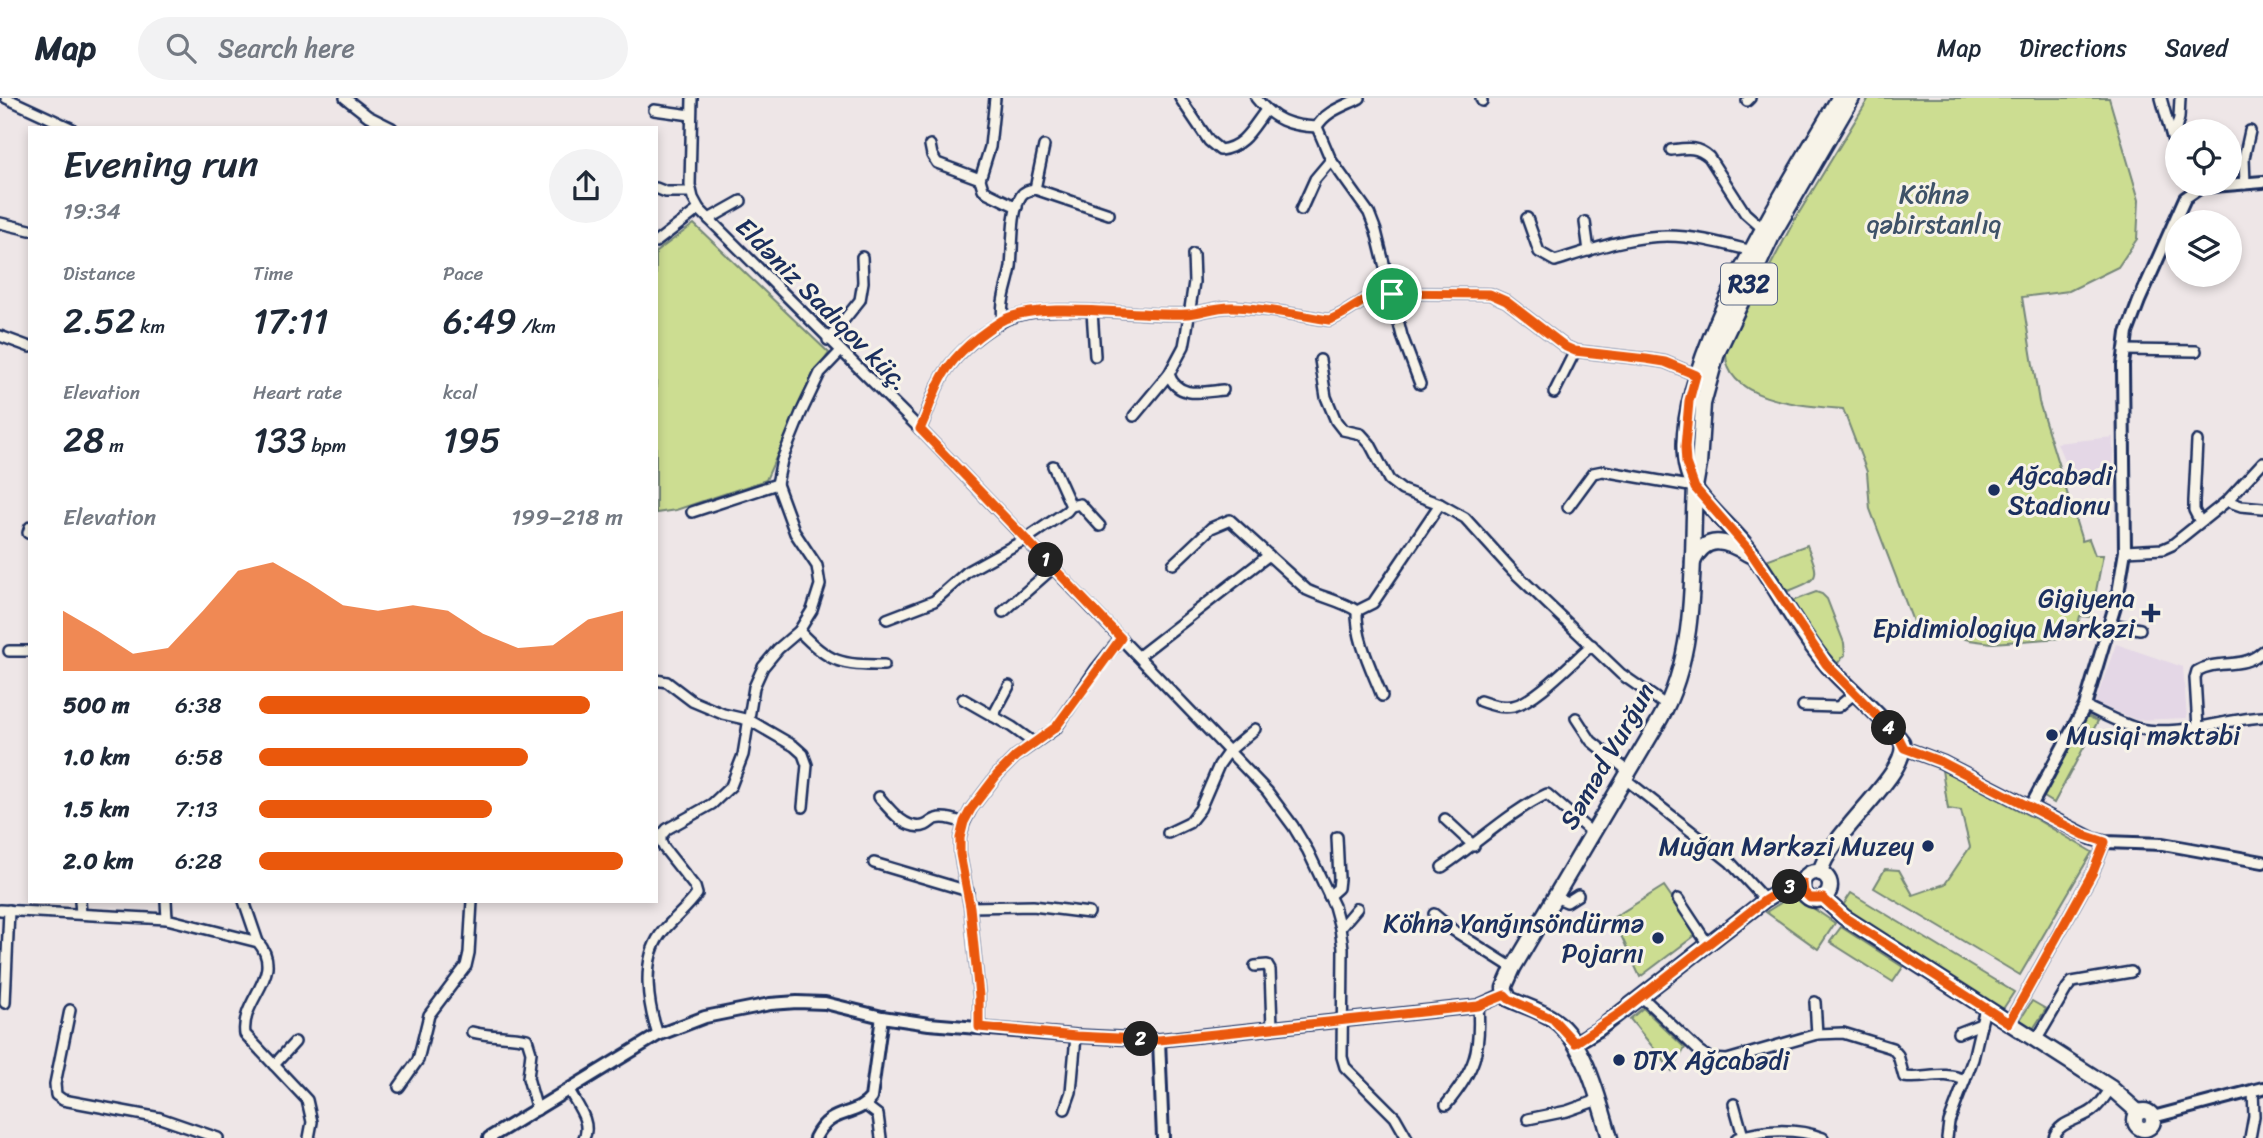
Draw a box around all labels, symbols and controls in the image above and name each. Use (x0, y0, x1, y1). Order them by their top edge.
search box (138, 17, 628, 80)
text: Map (35, 19, 96, 77)
text: Search here (218, 25, 355, 71)
text: Map (1937, 27, 1981, 69)
text: Directions (2019, 27, 2127, 69)
text: Saved (2165, 27, 2228, 69)
icon: search (162, 29, 200, 67)
map controls (2165, 119, 2242, 287)
button: locate (2165, 119, 2242, 196)
text: Evening run (63, 131, 259, 198)
button: share (549, 149, 623, 223)
park label: Köhnə qəbirstanlıq (1867, 171, 2002, 247)
text: 19:34 (63, 191, 121, 232)
street label: Eldəniz Sadıqov küç. (724, 205, 922, 403)
button: layers (2165, 210, 2242, 287)
text: Distance (63, 257, 135, 290)
text: Time (253, 257, 293, 290)
text: Pace (443, 257, 483, 290)
pin (1362, 264, 1422, 324)
road number: R32 (1721, 264, 1777, 304)
icon: arrive (1373, 275, 1411, 313)
text: 2.52 (63, 290, 135, 352)
text: 17:11 (253, 290, 329, 352)
text: 6:49 (443, 290, 517, 352)
text: km (135, 310, 165, 343)
text: /km (517, 310, 556, 343)
text: Elevation (63, 376, 140, 409)
text: Heart rate (253, 376, 342, 409)
text: kcal (443, 376, 478, 409)
text: 28 (63, 409, 104, 471)
text: 133 (253, 409, 306, 471)
text: 195 (443, 409, 501, 471)
text: m (104, 429, 124, 462)
text: bpm (306, 429, 346, 462)
place label: Ağcabədi Stadionu (2007, 452, 2113, 528)
marker: Ağcabədi Stadionu (1986, 482, 2002, 498)
text: Elevation (63, 497, 156, 538)
text: 199–218 m (511, 497, 623, 538)
pin: 1 (1028, 542, 1064, 578)
text: 1 (1041, 543, 1050, 576)
place label: Gigiyena Epidimiologiya Mərkəzi (1872, 575, 2136, 651)
marker: Gigiyena Epidimiologiya Mərkəzi (2141, 603, 2161, 623)
street label: Səməd Vurğun (1546, 674, 1668, 838)
text: 500 m (63, 685, 130, 726)
text: 6:38 (175, 685, 222, 726)
pin: 4 (1871, 710, 1906, 746)
text: 4 (1883, 711, 1894, 744)
place label: Musiqi məktəbi (2066, 712, 2241, 758)
marker: Musiqi məktəbi (2044, 727, 2060, 743)
text: 1.0 km (63, 737, 130, 778)
text: 6:58 (175, 737, 223, 778)
text: 1.5 km (63, 789, 130, 830)
text: 7:13 (175, 789, 218, 830)
place label: Muğan Mərkəzi Muzey (1659, 823, 1915, 869)
marker: Muğan Mərkəzi Muzey (1920, 838, 1936, 854)
text: 2.0 km (63, 841, 134, 882)
text: 6:28 (175, 841, 222, 882)
pin: 3 (1772, 870, 1808, 904)
text: 3 (1784, 870, 1795, 903)
place label: Köhnə Yanğınsöndürmə Pojarnı (1383, 900, 1644, 976)
marker: Köhnə Yanğınsöndürmə Pojarnı (1650, 930, 1666, 946)
pin: 2 (1124, 1021, 1158, 1056)
text: 2 (1135, 1022, 1146, 1055)
place label: DTX Ağcabədi (1633, 1037, 1790, 1083)
marker: DTX Ağcabədi (1611, 1052, 1627, 1068)

